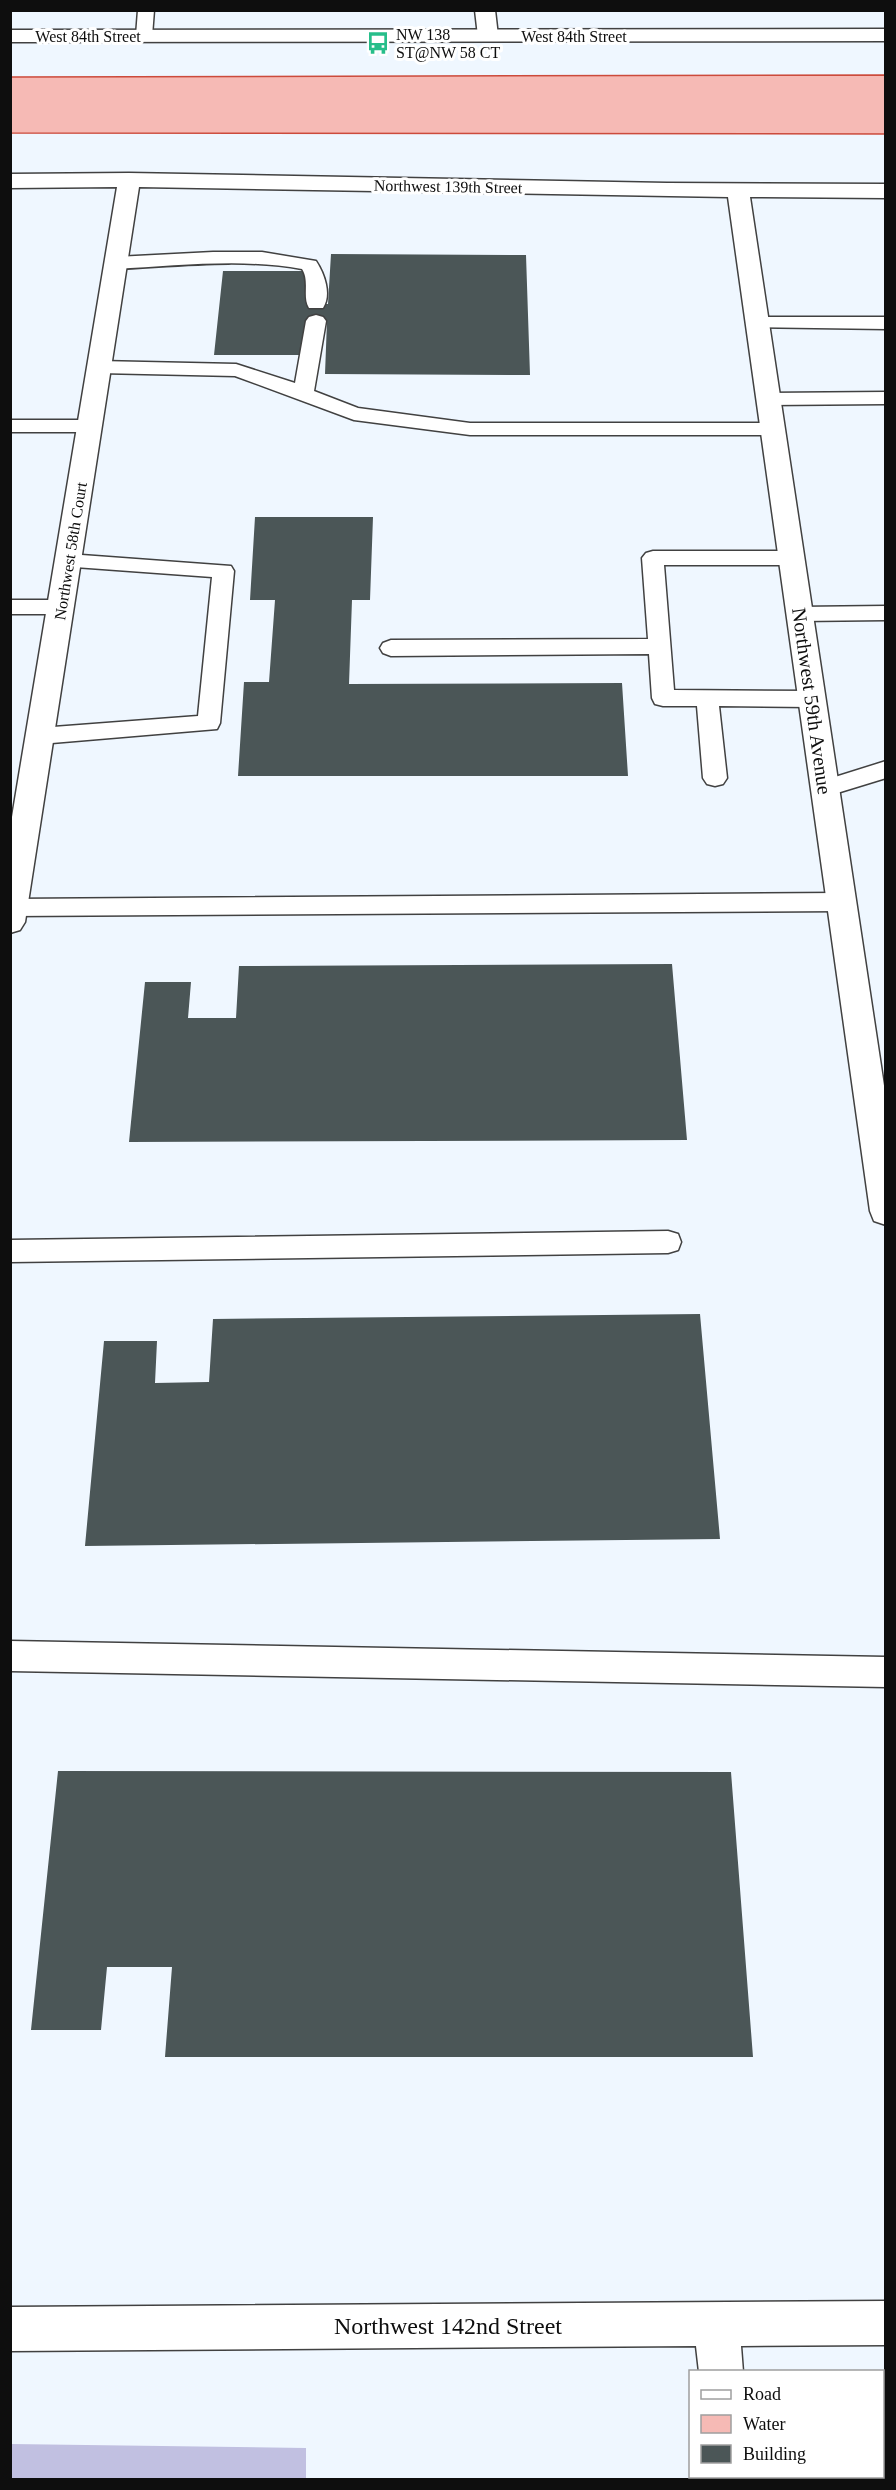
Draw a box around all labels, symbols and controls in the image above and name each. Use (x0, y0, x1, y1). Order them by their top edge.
place label: NW 138 ST@NW 58 CT (396, 26, 500, 62)
street label: West 84th Street (35, 28, 141, 45)
street label: West 84th Street (521, 28, 627, 45)
bus stop icon: NW 138 ST@NW 58 CT (365, 30, 391, 56)
street label: Northwest 139th Street (374, 177, 523, 196)
street label: Northwest 58th Court (51, 480, 90, 621)
street label: Northwest 59th Avenue (788, 606, 836, 796)
street label: Northwest 142nd Street (334, 2313, 562, 2339)
legend (689, 2370, 884, 2478)
text: Road (743, 2384, 781, 2404)
text: Water (743, 2414, 786, 2434)
text: Building (743, 2444, 806, 2464)

